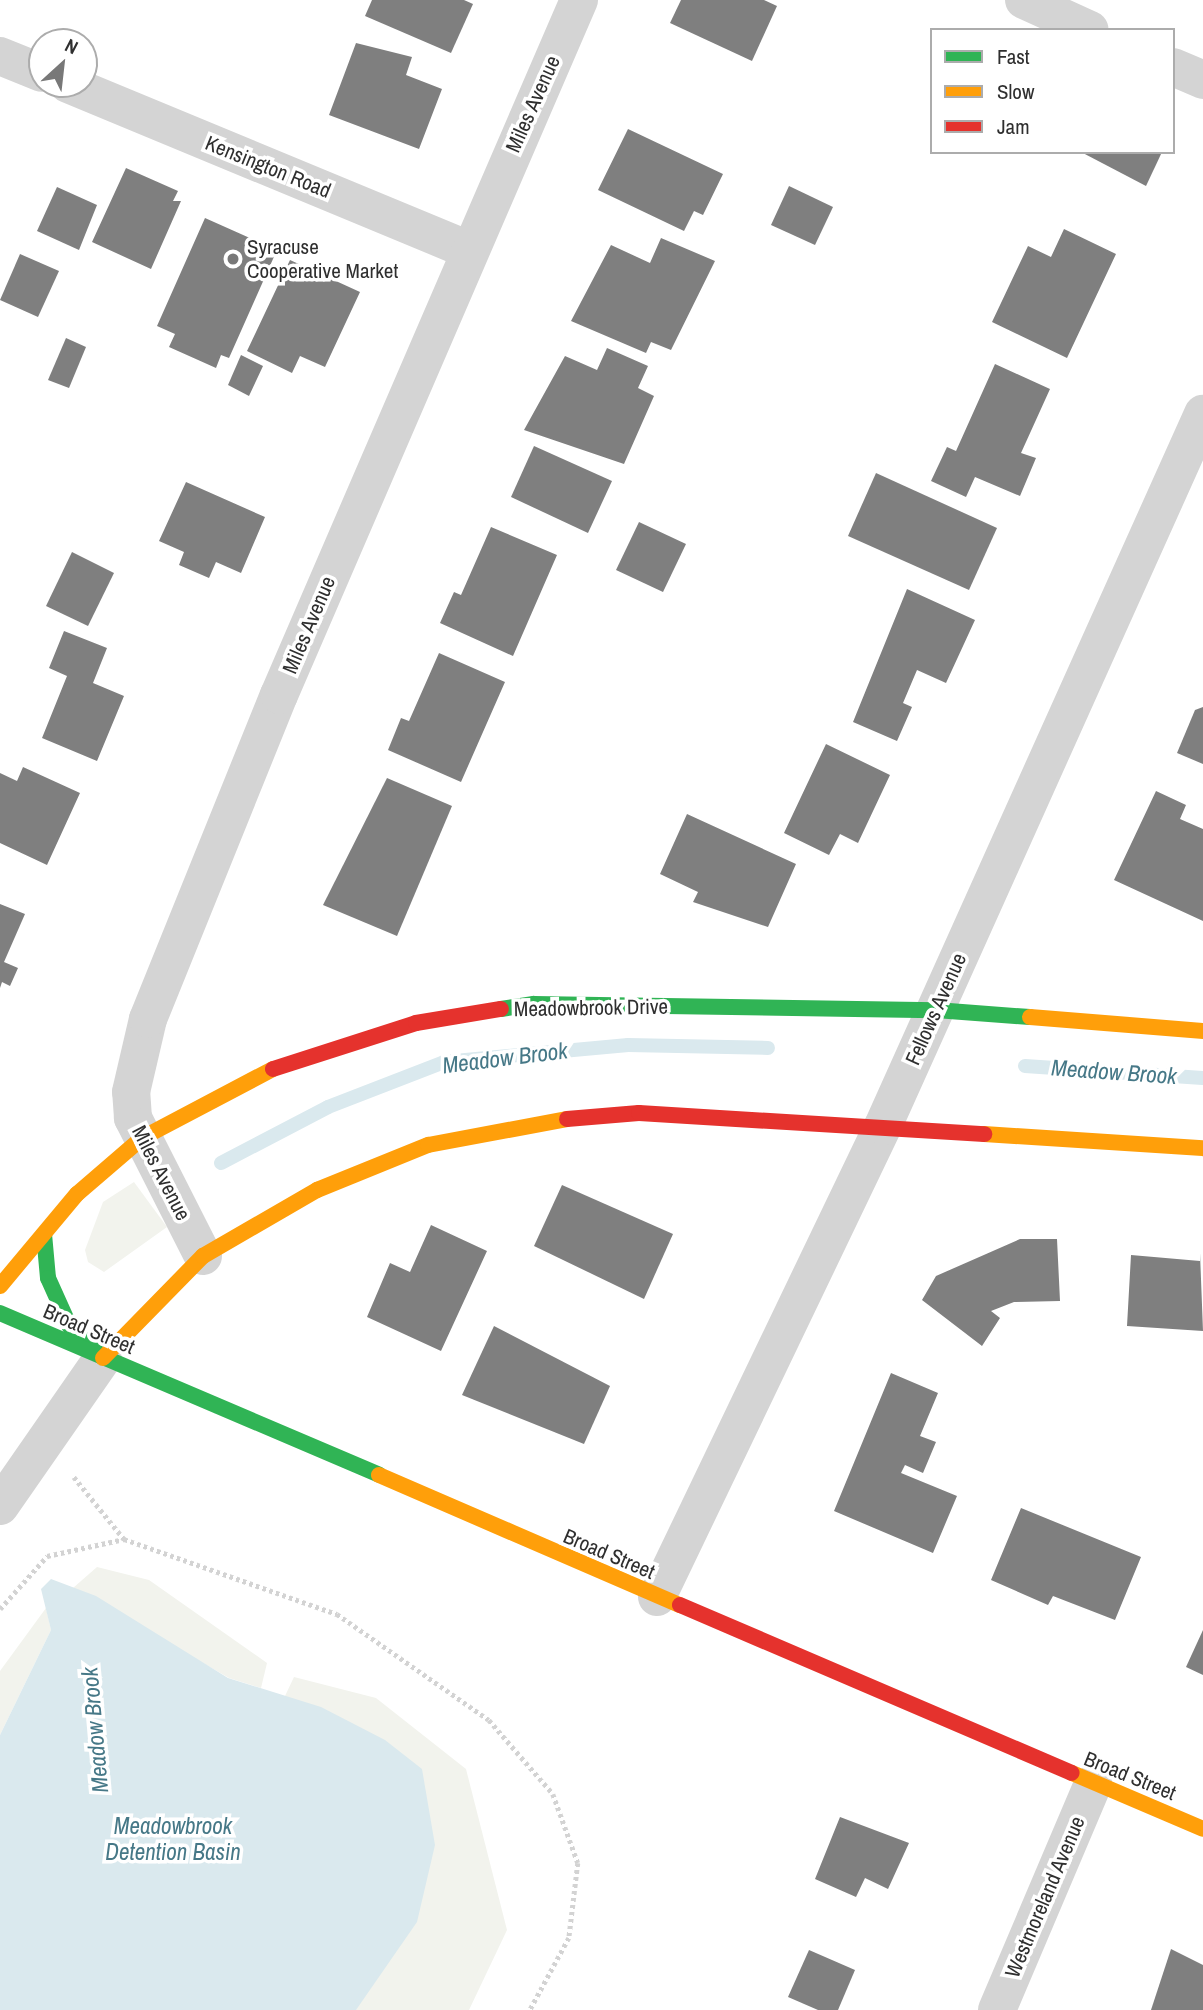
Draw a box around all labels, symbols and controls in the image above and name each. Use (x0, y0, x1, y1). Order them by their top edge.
north arrow (28, 28, 98, 98)
legend (930, 28, 1175, 154)
text: N (61, 32, 83, 60)
text: Fast (997, 42, 1030, 71)
street label: Miles Avenue (500, 51, 566, 157)
text: Slow (997, 77, 1034, 106)
text: Jam (997, 112, 1030, 141)
street label: Kensington Road (202, 130, 334, 204)
place label: Syracuse Cooperative Market (247, 234, 398, 284)
marker: Syracuse Cooperative Market (225, 251, 241, 267)
street label: Miles Avenue (277, 572, 341, 678)
street label: Fellows Avenue (900, 949, 972, 1069)
street label: Meadowbrook Drive (514, 994, 668, 1022)
water label: Meadow Brook (441, 1037, 569, 1079)
water label: Meadow Brook (1050, 1054, 1178, 1090)
street label: Miles Avenue (126, 1121, 196, 1225)
street label: Broad Street (40, 1299, 138, 1359)
street label: Broad Street (560, 1524, 658, 1584)
water label: Meadow Brook (76, 1666, 114, 1794)
street label: Broad Street (1080, 1746, 1180, 1806)
water label: Meadowbrook Detention Basin (105, 1812, 241, 1866)
street label: Westmoreland Avenue (999, 1812, 1091, 1982)

